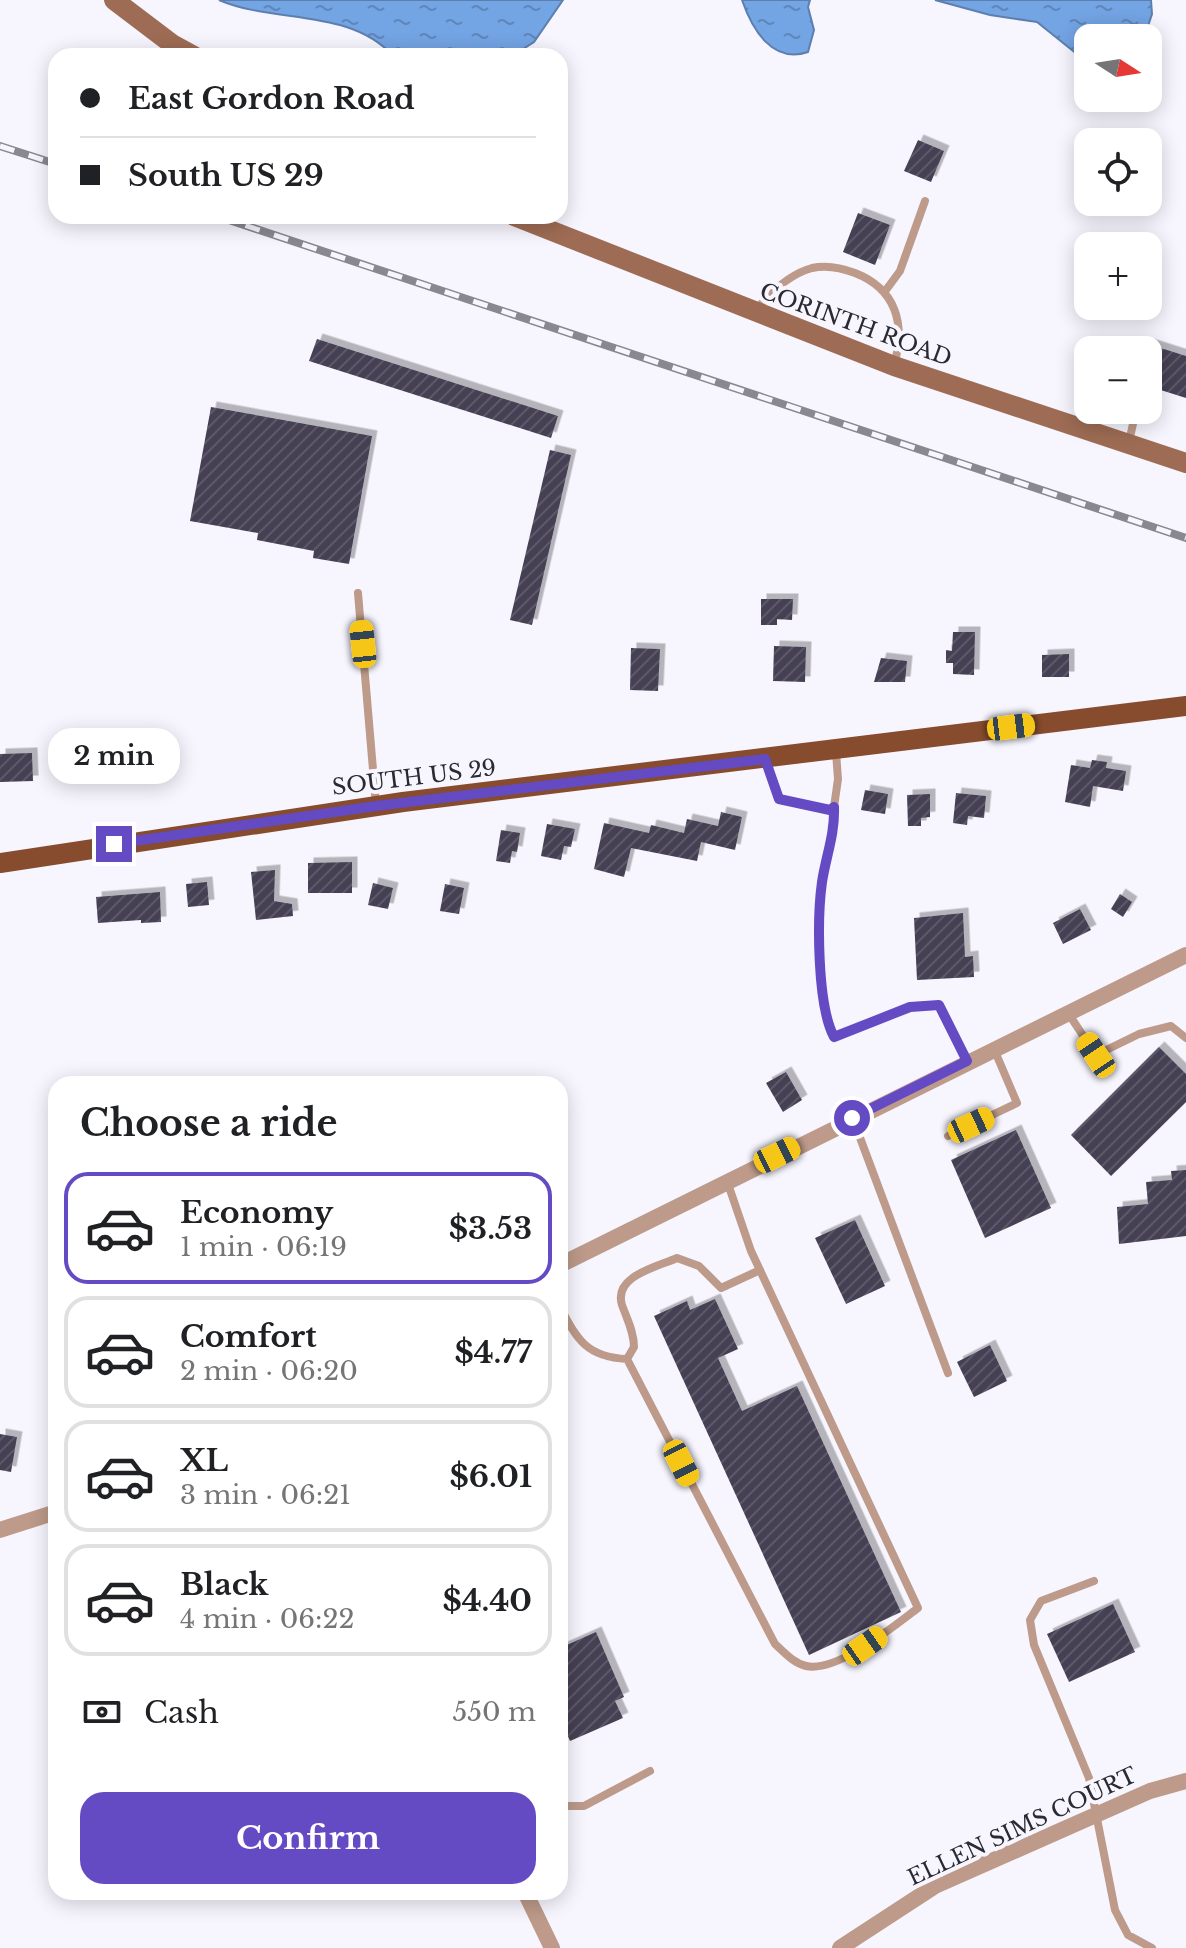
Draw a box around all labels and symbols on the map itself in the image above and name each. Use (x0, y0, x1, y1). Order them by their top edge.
north arrow (1074, 24, 1162, 112)
street label: CORINTH ROAD (756, 277, 956, 372)
car (349, 619, 377, 669)
car (986, 712, 1036, 742)
callout: 2 min (48, 728, 180, 784)
street label: SOUTH US 29 (331, 754, 498, 801)
route end (96, 826, 132, 862)
car (1073, 1028, 1119, 1082)
route start (834, 1100, 870, 1136)
car (944, 1104, 998, 1146)
car (750, 1134, 804, 1176)
car (659, 1436, 703, 1490)
car (838, 1622, 892, 1670)
street label: ELLEN SIMS COURT (903, 1761, 1141, 1891)

